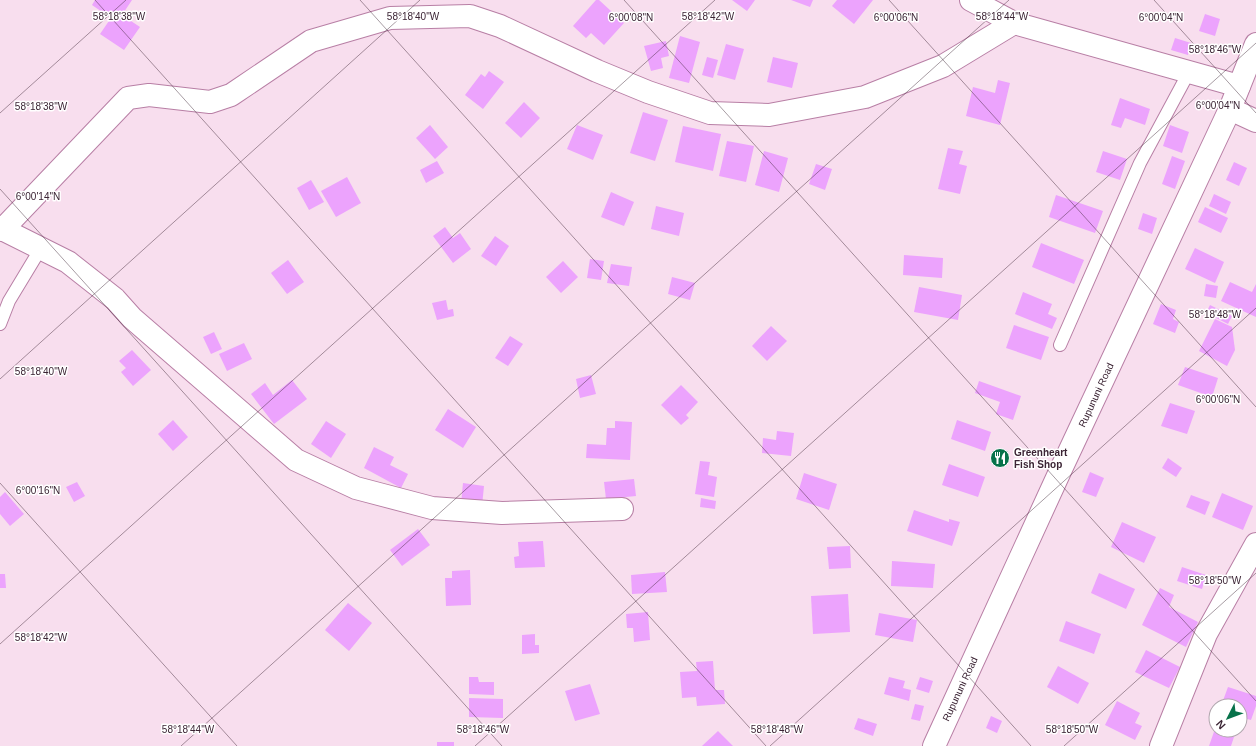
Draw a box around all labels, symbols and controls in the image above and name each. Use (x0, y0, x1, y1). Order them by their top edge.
text: 58°18'38"W (93, 11, 146, 22)
text: 58°18'40"W (387, 11, 440, 22)
text: 58°18'42"W (682, 11, 735, 22)
text: 58°18'44"W (976, 11, 1029, 22)
text: 6°00'08"N (609, 12, 653, 23)
text: 6°00'06"N (874, 12, 918, 23)
text: 6°00'04"N (1139, 12, 1183, 23)
text: 58°18'46"W (1189, 44, 1242, 55)
text: 6°00'04"N (1196, 100, 1240, 111)
text: 58°18'38"W (15, 101, 68, 112)
text: 6°00'14"N (16, 191, 60, 202)
text: 58°18'48"W (1189, 309, 1242, 320)
street label: Rupununi Road (1076, 361, 1116, 429)
text: 58°18'40"W (15, 366, 68, 377)
text: 6°00'06"N (1196, 394, 1240, 405)
restaurant icon: Greenheart Fish Shop (989, 447, 1011, 469)
place label: Greenheart Fish Shop (1014, 447, 1068, 470)
text: 6°00'16"N (16, 485, 60, 496)
text: 58°18'50"W (1189, 575, 1242, 586)
text: 58°18'42"W (15, 632, 68, 643)
street label: Rupununi Road (940, 655, 980, 723)
north arrow (1208, 698, 1248, 738)
text: N (1213, 718, 1228, 732)
text: 58°18'44"W (162, 724, 215, 735)
text: 58°18'46"W (457, 724, 510, 735)
text: 58°18'48"W (751, 724, 804, 735)
text: 58°18'50"W (1046, 724, 1099, 735)

